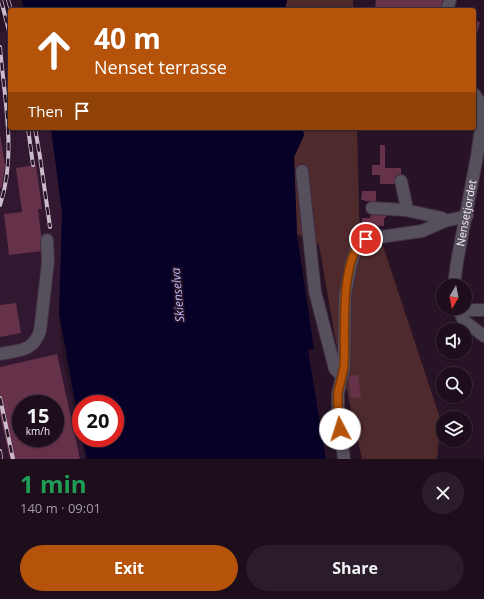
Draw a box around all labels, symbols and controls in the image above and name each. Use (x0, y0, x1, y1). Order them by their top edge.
text: 40 m (94, 19, 161, 57)
icon: ahead (28, 24, 80, 76)
text: Nenset terrasse (94, 55, 227, 79)
icon: arrive (71, 100, 93, 122)
text: Then (28, 101, 63, 121)
street label: Nensetjordet (452, 178, 479, 247)
pin (349, 222, 383, 256)
icon: arrive (355, 228, 377, 250)
water label: Skienselva (167, 267, 188, 323)
north arrow (436, 279, 472, 315)
map controls (436, 279, 472, 447)
button: sound (436, 323, 472, 359)
button: search (436, 367, 472, 403)
speed limit sign: 20 (72, 395, 124, 447)
text: 15 (27, 402, 49, 429)
position arrow (319, 408, 361, 450)
button: layers (436, 411, 472, 447)
text: km/h (26, 424, 50, 438)
text: 1 min (20, 467, 87, 500)
button: close (422, 472, 464, 514)
text: 140 m · 09:01 (20, 499, 101, 517)
button: Exit (20, 545, 238, 591)
button: Share (246, 545, 464, 591)

